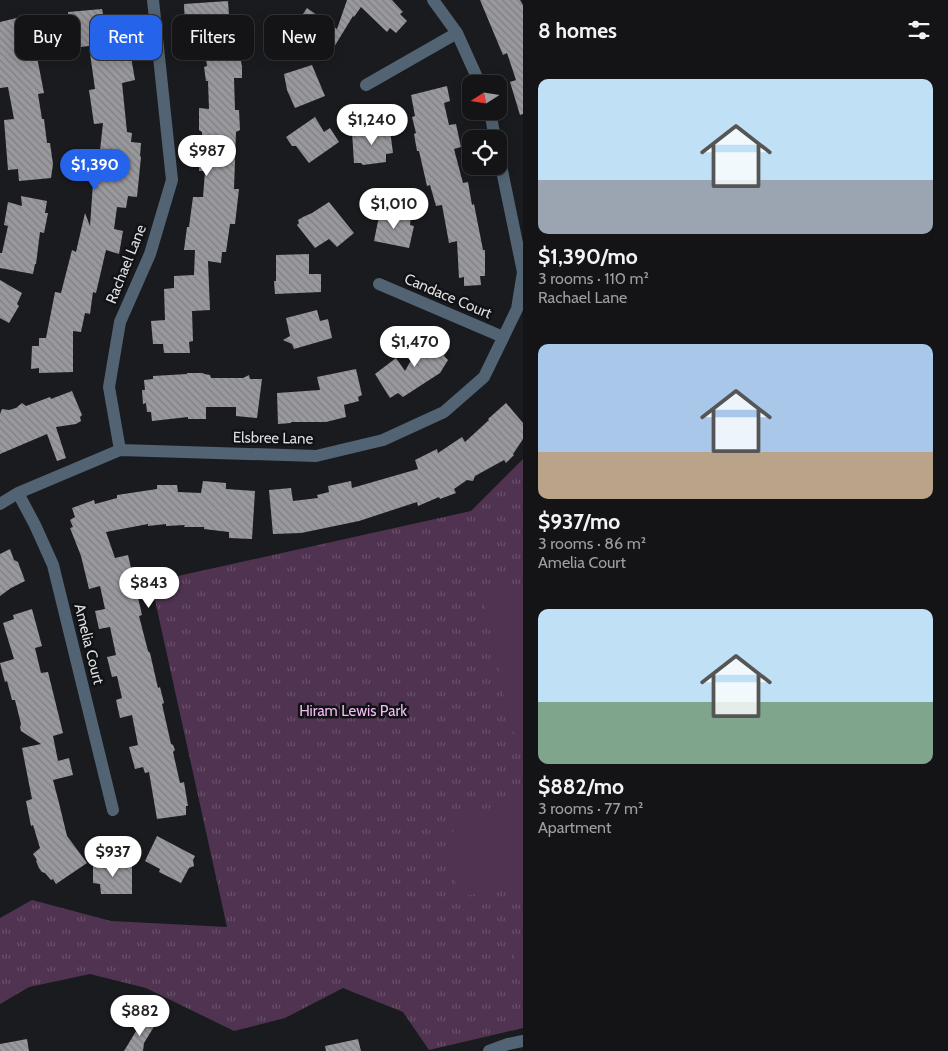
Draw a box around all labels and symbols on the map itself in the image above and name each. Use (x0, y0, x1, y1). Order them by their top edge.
north arrow (462, 75, 508, 120)
pin: $1,240 (331, 104, 413, 146)
pin: $987 (177, 134, 237, 177)
pin: $1,390 (54, 148, 136, 191)
pin: $1,010 (353, 188, 435, 230)
street label: Rachael Lane (102, 222, 150, 306)
street label: Candace Court (402, 270, 494, 322)
pin: $1,470 (374, 326, 456, 368)
street label: Elsbree Lane (233, 428, 314, 448)
pin: $843 (119, 566, 179, 609)
street label: Amelia Court (70, 602, 108, 686)
park label: Hiram Lewis Park (299, 702, 407, 720)
pin: $937 (83, 836, 143, 878)
pin: $882 (110, 994, 170, 1037)

